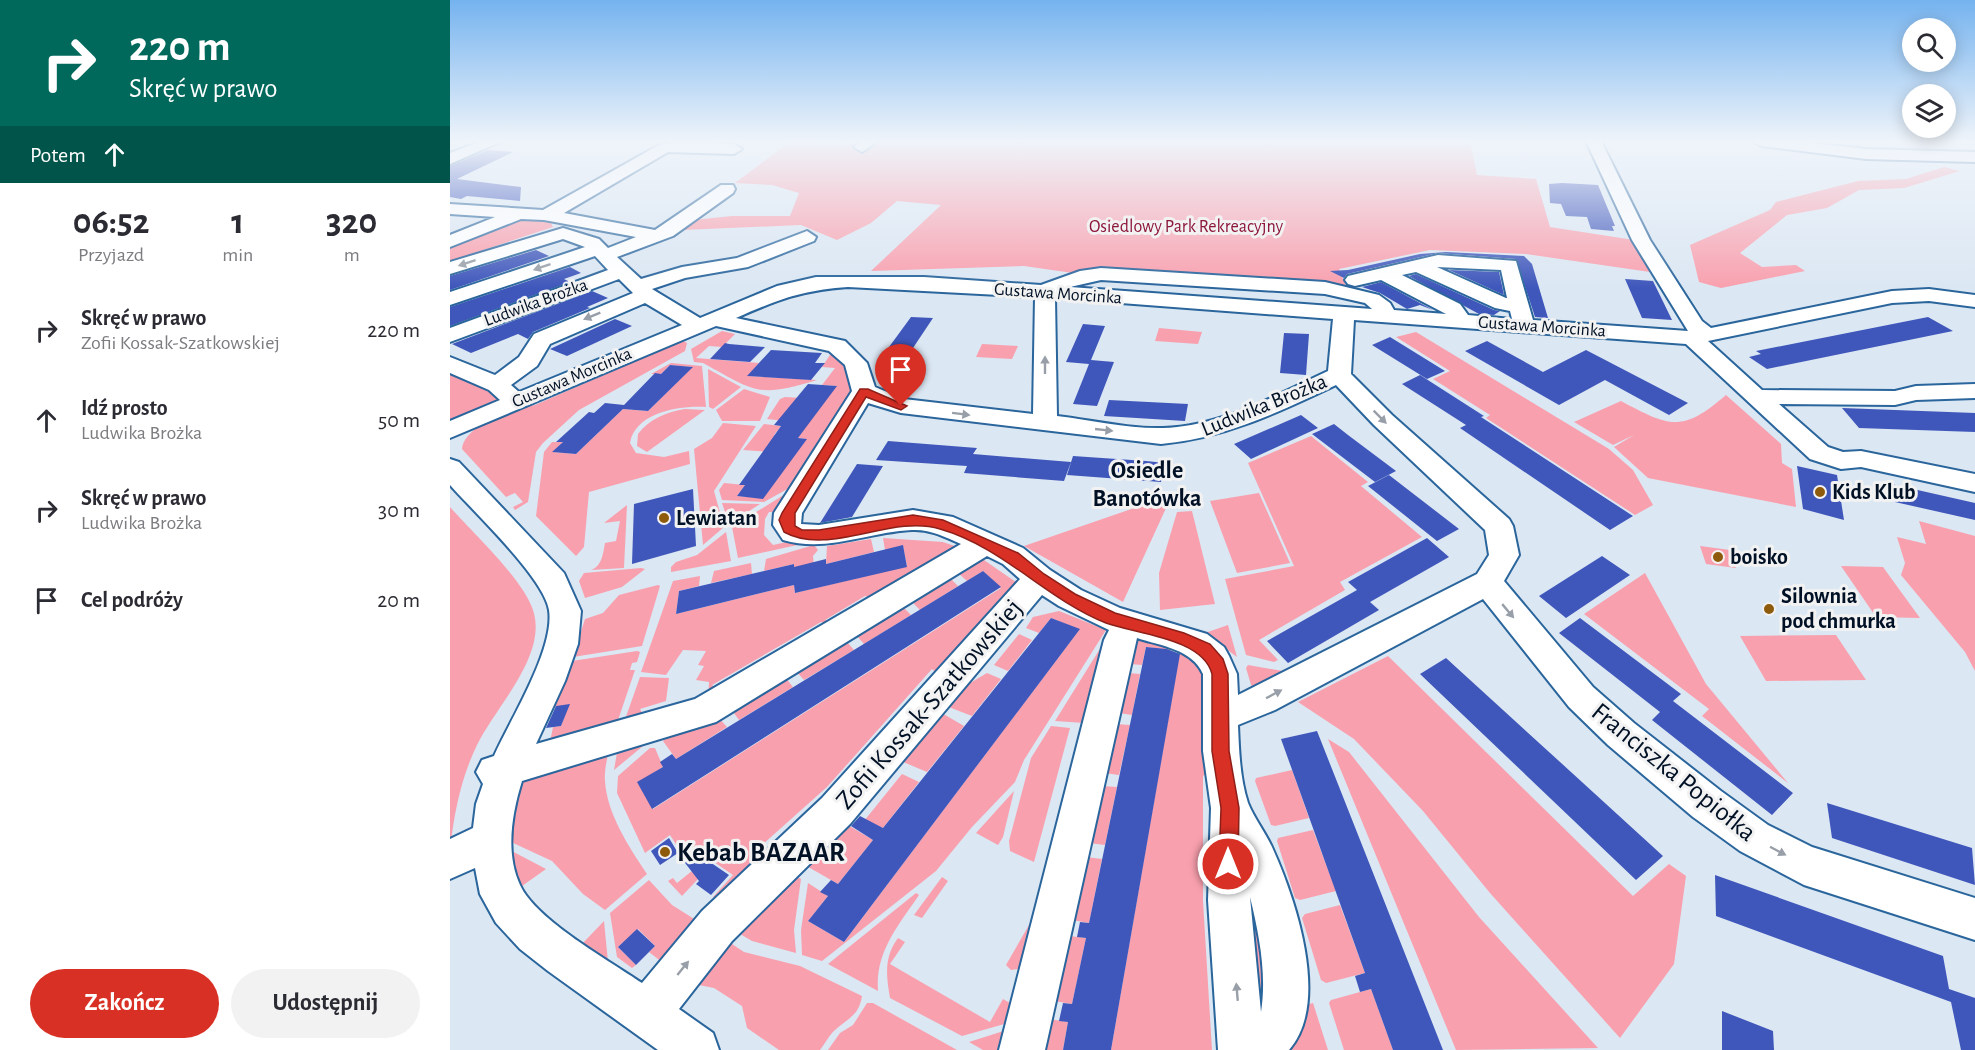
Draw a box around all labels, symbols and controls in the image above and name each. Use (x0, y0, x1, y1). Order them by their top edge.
map controls (1902, 18, 1956, 138)
button: search (1902, 18, 1956, 72)
icon: right (30, 24, 108, 102)
text: 220 m (129, 26, 231, 68)
text: Skręć w prawo (129, 75, 278, 102)
button: layers (1902, 84, 1956, 138)
icon: ahead (98, 138, 131, 171)
text: Potem (30, 144, 86, 166)
text: 06:52 (73, 204, 150, 240)
text: 1 (231, 204, 244, 240)
text: 320 (326, 204, 377, 240)
park label: Osiedlowy Park Rekreacyjny (1089, 218, 1283, 236)
text: Przyjazd (78, 245, 144, 265)
text: min (222, 245, 253, 265)
text: m (344, 245, 360, 265)
one-way arrow (458, 258, 476, 268)
one-way arrow (533, 263, 551, 273)
street label: Ludwika Brożka (482, 276, 590, 330)
street label: Gustawa Morcinka (993, 281, 1123, 307)
text: Skręć w prawo (81, 307, 206, 329)
one-way arrow (583, 312, 601, 321)
icon: right (30, 314, 63, 347)
street label: Gustawa Morcinka (1477, 314, 1607, 340)
text: 220 m (367, 319, 420, 341)
text: Zofii Kossak-Szatkowskiej (81, 333, 280, 353)
pin (875, 344, 926, 406)
street label: Gustawa Morcinka (509, 345, 635, 411)
icon: arrive (884, 353, 917, 386)
one-way arrow (1040, 356, 1050, 375)
street label: Ludwika Brożka (1198, 370, 1330, 440)
text: Idź prosto (81, 397, 168, 419)
icon: ahead (30, 404, 63, 437)
text: 50 m (378, 409, 420, 431)
one-way arrow (952, 409, 971, 419)
one-way arrow (1373, 409, 1387, 424)
text: Ludwika Brożka (81, 423, 202, 443)
one-way arrow (1094, 425, 1113, 435)
district label: Osiedle Banotówka (1092, 459, 1202, 511)
place label: Kids Klub (1832, 481, 1916, 503)
marker: Kids Klub (1813, 485, 1827, 499)
text: Skręć w prawo (81, 487, 206, 509)
icon: right (30, 494, 63, 527)
text: 30 m (378, 499, 420, 521)
place label: Lewiatan (676, 507, 757, 529)
marker: Lewiatan (657, 511, 671, 525)
text: Ludwika Brożka (81, 513, 202, 533)
place label: boisko (1730, 546, 1788, 568)
marker: boisko (1711, 550, 1725, 564)
icon: arrive (30, 584, 63, 617)
place label: Silownia pod chmurka (1781, 585, 1896, 632)
text: Cel podróży (81, 589, 183, 611)
text: 20 m (377, 589, 420, 611)
street label: Zofii Kossak-Szatkowskiej (831, 594, 1028, 815)
marker: Silownia pod chmurka (1762, 602, 1776, 616)
one-way arrow (1502, 603, 1515, 619)
one-way arrow (1266, 689, 1283, 699)
street label: Franciszka Popiołka (1587, 698, 1761, 846)
position arrow (1196, 832, 1260, 896)
place label: Kebab BAZAAR (677, 839, 845, 866)
marker: Kebab BAZAAR (658, 845, 672, 859)
one-way arrow (1770, 846, 1787, 856)
one-way arrow (676, 961, 689, 976)
button: Zakończ (30, 969, 219, 1038)
button: Udostępnij (231, 969, 420, 1038)
one-way arrow (1232, 982, 1241, 1001)

